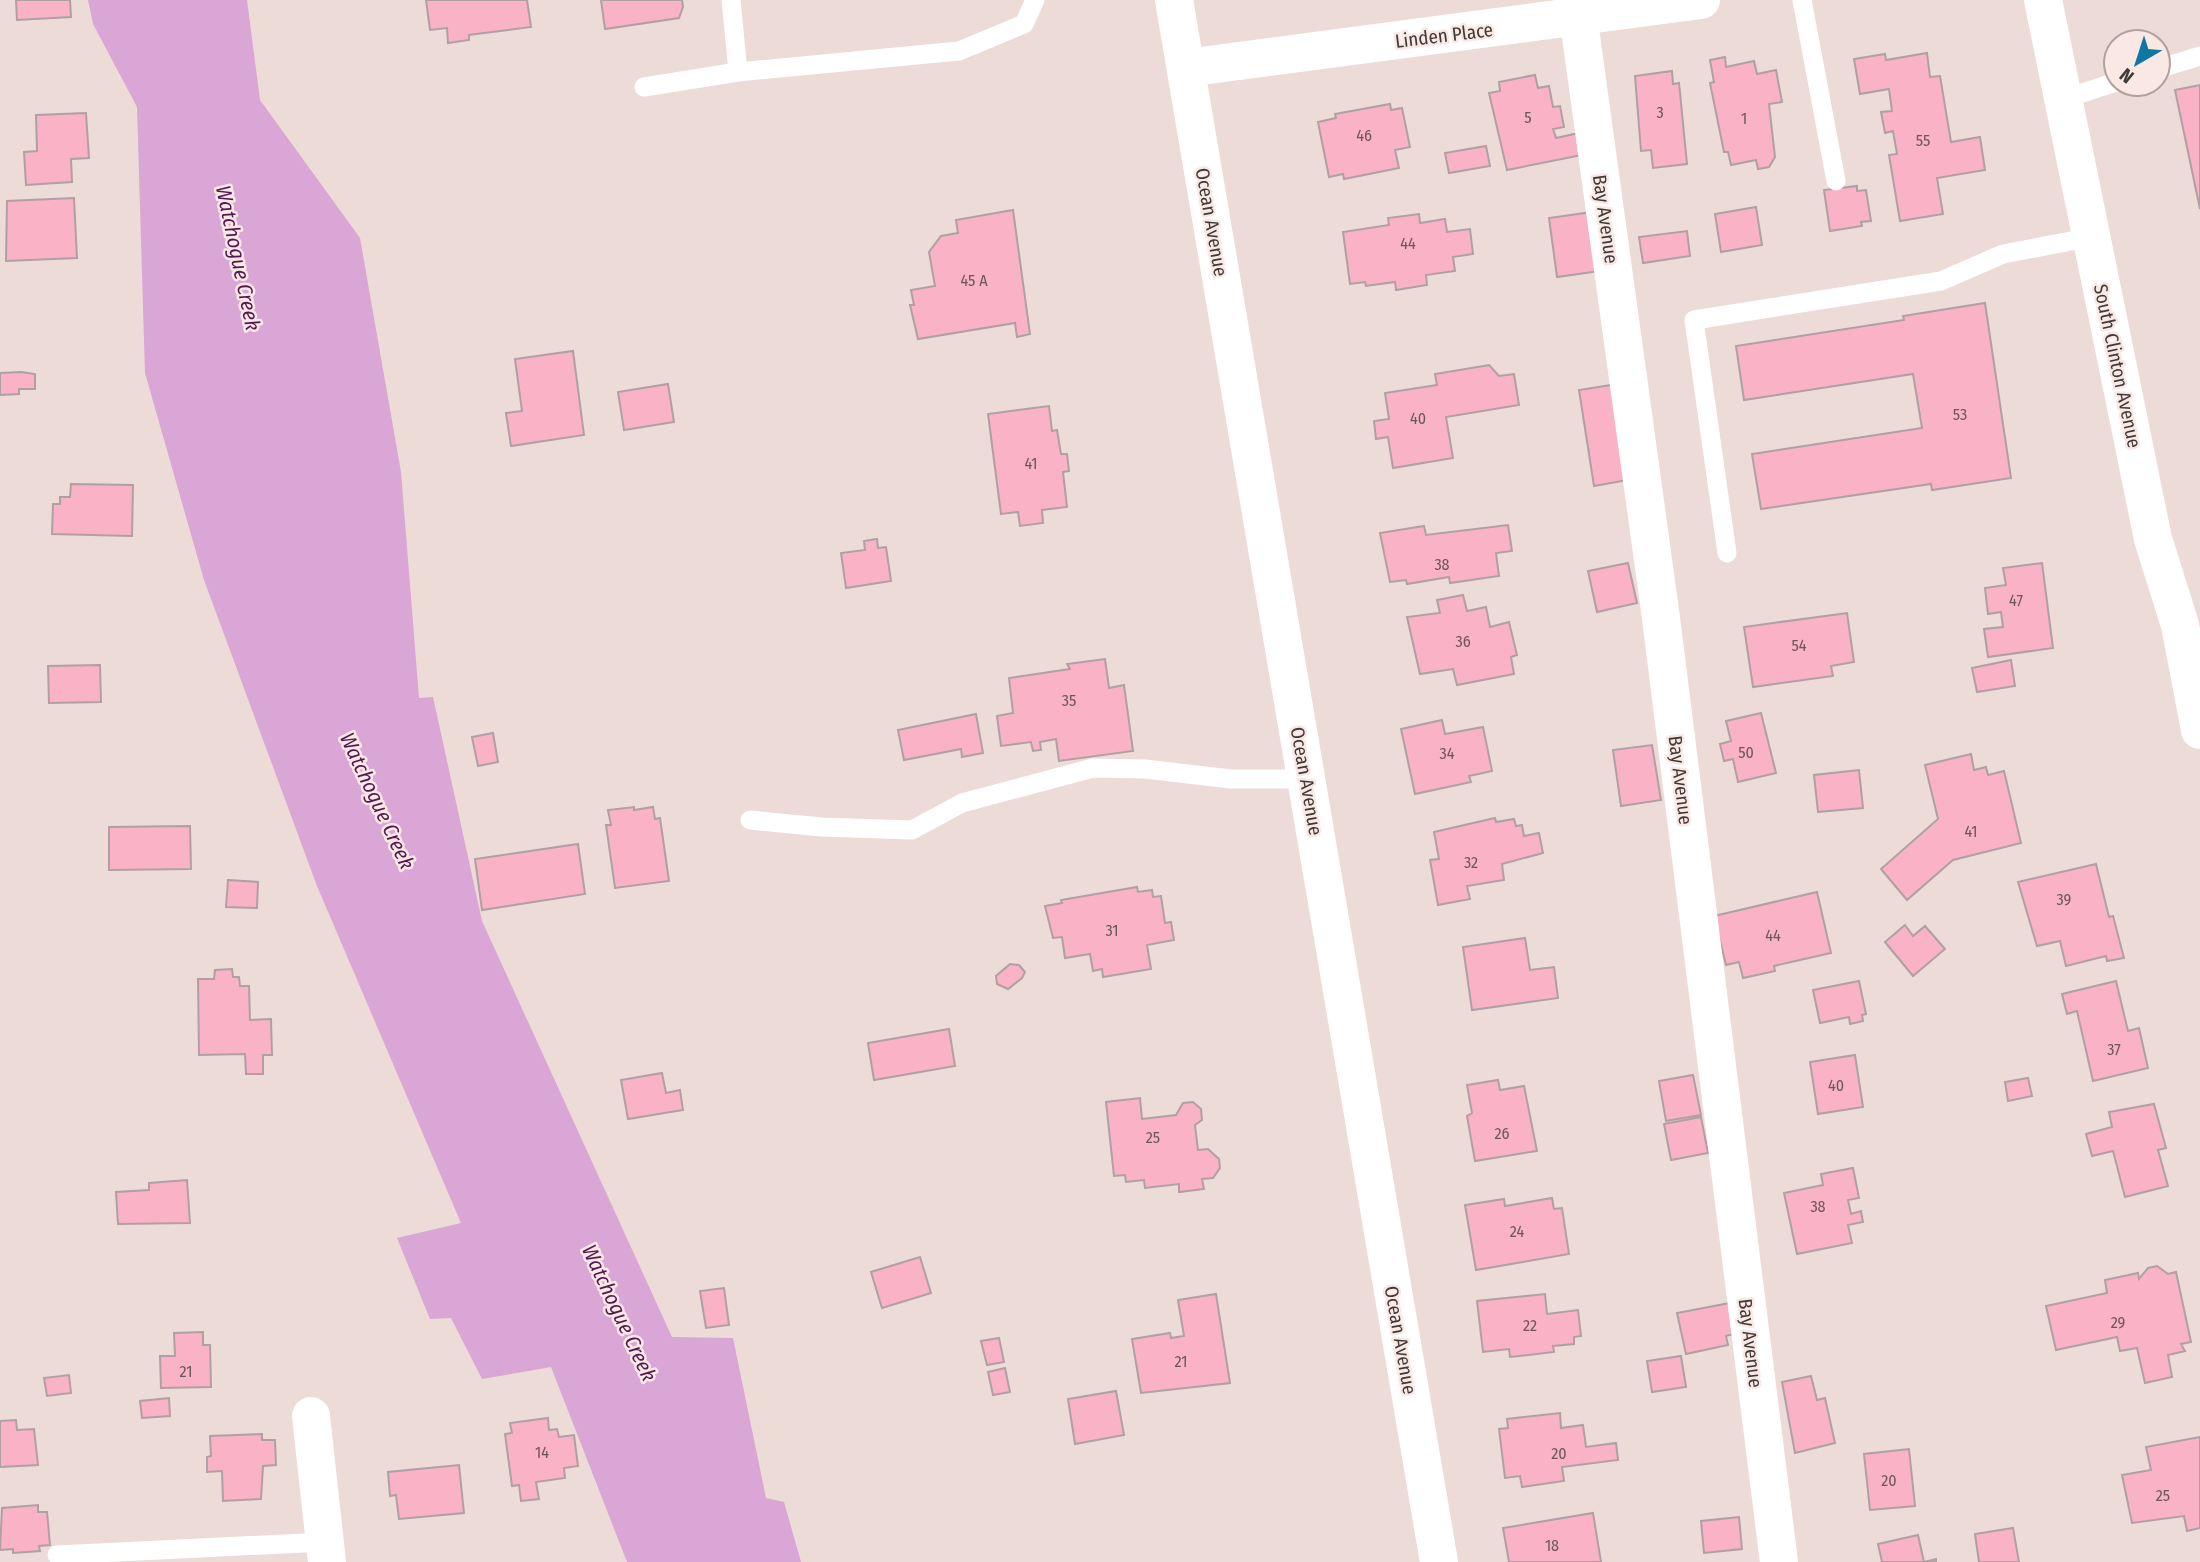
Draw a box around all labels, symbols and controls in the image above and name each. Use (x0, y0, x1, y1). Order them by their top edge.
street label: Linden Place (1394, 18, 1494, 53)
north arrow (2102, 28, 2172, 98)
text: N (2115, 63, 2138, 88)
house number: 3 (1656, 103, 1664, 122)
house number: 5 (1524, 108, 1532, 127)
house number: 1 (1741, 109, 1747, 128)
house number: 46 (1356, 126, 1372, 145)
house number: 55 (1916, 131, 1930, 150)
street label: Ocean Avenue (1191, 166, 1232, 278)
street label: Bay Avenue (1588, 173, 1623, 265)
water label: Watchogue Creek (210, 183, 266, 333)
house number: 44 (1400, 234, 1416, 253)
house number: 45 A (960, 271, 988, 290)
street label: South Clinton Avenue (2089, 282, 2146, 450)
house number: 53 (1953, 405, 1967, 424)
house number: 40 (1410, 409, 1426, 428)
house number: 41 (1024, 454, 1038, 473)
house number: 38 (1434, 555, 1450, 574)
house number: 47 (2009, 591, 2023, 610)
house number: 36 (1455, 632, 1471, 651)
house number: 54 (1791, 636, 1807, 655)
house number: 35 (1062, 691, 1076, 710)
street label: Ocean Avenue (1286, 725, 1327, 837)
water label: Watchogue Creek (334, 729, 420, 873)
street label: Bay Avenue (1664, 734, 1697, 826)
house number: 50 (1738, 743, 1754, 762)
house number: 34 (1440, 744, 1455, 763)
house number: 41 (1964, 822, 1978, 841)
house number: 32 (1464, 853, 1478, 872)
house number: 39 (2057, 890, 2072, 909)
house number: 31 (1105, 921, 1119, 940)
house number: 44 (1765, 926, 1781, 945)
house number: 37 (2107, 1040, 2121, 1059)
house number: 40 (1828, 1076, 1844, 1095)
house number: 26 (1495, 1124, 1510, 1143)
house number: 25 (1146, 1128, 1160, 1147)
house number: 38 (1810, 1197, 1826, 1216)
house number: 24 (1510, 1222, 1524, 1241)
water label: Watchogue Creek (576, 1241, 662, 1385)
street label: Ocean Avenue (1380, 1284, 1421, 1396)
street label: Bay Avenue (1734, 1297, 1767, 1389)
house number: 29 (2111, 1313, 2126, 1332)
house number: 22 (1523, 1316, 1537, 1335)
house number: 21 (1175, 1352, 1187, 1371)
house number: 21 (180, 1362, 192, 1381)
house number: 14 (535, 1443, 549, 1462)
house number: 20 (1551, 1444, 1567, 1463)
house number: 20 (1881, 1471, 1897, 1490)
house number: 25 (2156, 1486, 2170, 1505)
house number: 18 (1545, 1536, 1559, 1555)

